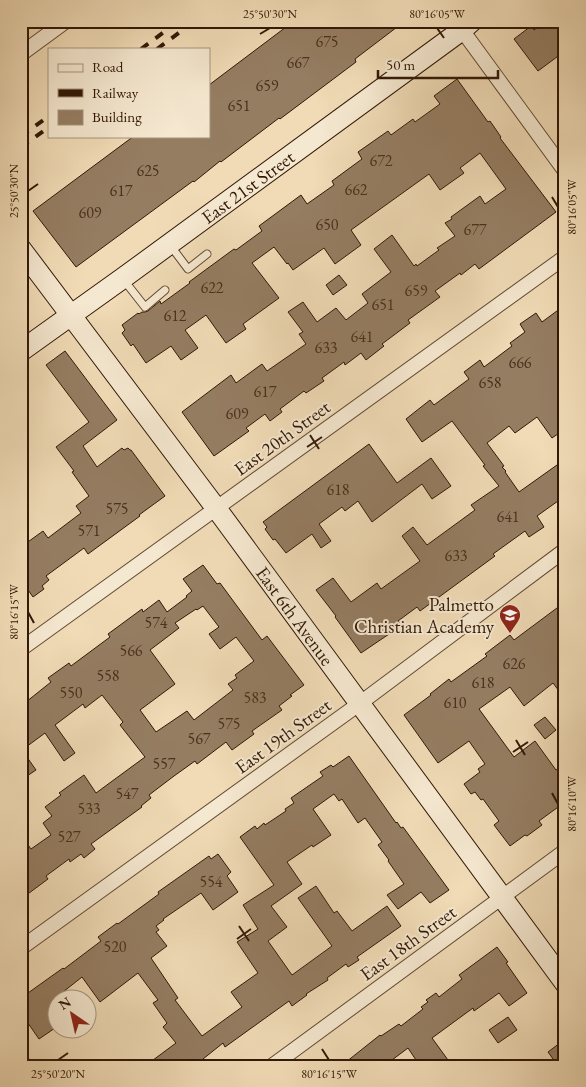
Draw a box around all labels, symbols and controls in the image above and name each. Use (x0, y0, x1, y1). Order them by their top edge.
text: 25°50'30"N (243, 6, 297, 22)
text: 80°16'05"W (409, 6, 466, 22)
house number: 675 (315, 31, 339, 52)
legend (48, 48, 210, 138)
scale bar (378, 48, 498, 80)
house number: 667 (286, 52, 310, 73)
text: 50 m (386, 55, 415, 74)
text: Road (92, 57, 124, 76)
house number: 659 (255, 75, 279, 96)
text: Railway (92, 83, 139, 102)
house number: 651 (227, 95, 251, 116)
text: Building (92, 107, 142, 126)
street label: East 21st Street (196, 144, 299, 229)
house number: 672 (369, 150, 393, 171)
house number: 625 (136, 160, 160, 181)
text: 25°50'30"N (6, 164, 22, 218)
text: 80°16'05"W (564, 178, 580, 235)
house number: 662 (344, 179, 368, 200)
house number: 617 (109, 180, 133, 201)
house number: 609 (78, 202, 102, 223)
house number: 650 (315, 214, 339, 235)
house number: 677 (463, 219, 487, 240)
house number: 622 (200, 277, 224, 298)
house number: 659 (404, 280, 428, 301)
house number: 651 (371, 294, 395, 315)
house number: 612 (163, 305, 187, 326)
house number: 641 (350, 326, 374, 347)
house number: 633 (314, 337, 338, 358)
house number: 666 (508, 352, 532, 373)
house number: 658 (478, 372, 502, 393)
house number: 617 (253, 381, 277, 402)
street label: East 20th Street (229, 395, 335, 481)
house number: 609 (225, 403, 249, 424)
house number: 618 (326, 479, 350, 500)
house number: 575 (105, 498, 129, 519)
house number: 641 (496, 506, 520, 527)
house number: 571 (77, 520, 101, 541)
house number: 633 (444, 545, 468, 566)
street label: East 6th Avenue (250, 561, 340, 670)
text: 80°16'15"W (6, 583, 22, 640)
place label: Palmetto Christian Academy (354, 592, 495, 639)
school or university icon: Palmetto Christian Academy (498, 603, 522, 634)
house number: 574 (144, 612, 168, 633)
house number: 566 (119, 640, 143, 661)
house number: 626 (502, 653, 526, 674)
house number: 558 (96, 665, 120, 686)
house number: 618 (471, 672, 495, 693)
house number: 550 (59, 682, 83, 703)
house number: 583 (243, 687, 267, 708)
house number: 610 (443, 692, 467, 713)
street label: East 19th Street (230, 693, 336, 779)
house number: 575 (217, 713, 241, 734)
house number: 567 (187, 728, 211, 749)
house number: 557 (152, 753, 176, 774)
text: 80°16'10"W (564, 775, 580, 832)
house number: 547 (115, 783, 139, 804)
house number: 533 (77, 798, 101, 819)
house number: 527 (57, 826, 81, 847)
house number: 554 (199, 871, 223, 892)
street label: East 18th Street (355, 900, 461, 986)
house number: 520 (103, 936, 127, 957)
north arrow (48, 990, 98, 1040)
text: N (55, 992, 75, 1014)
text: 25°50'20"N (31, 1066, 85, 1082)
text: 80°16'15"W (301, 1066, 358, 1082)

